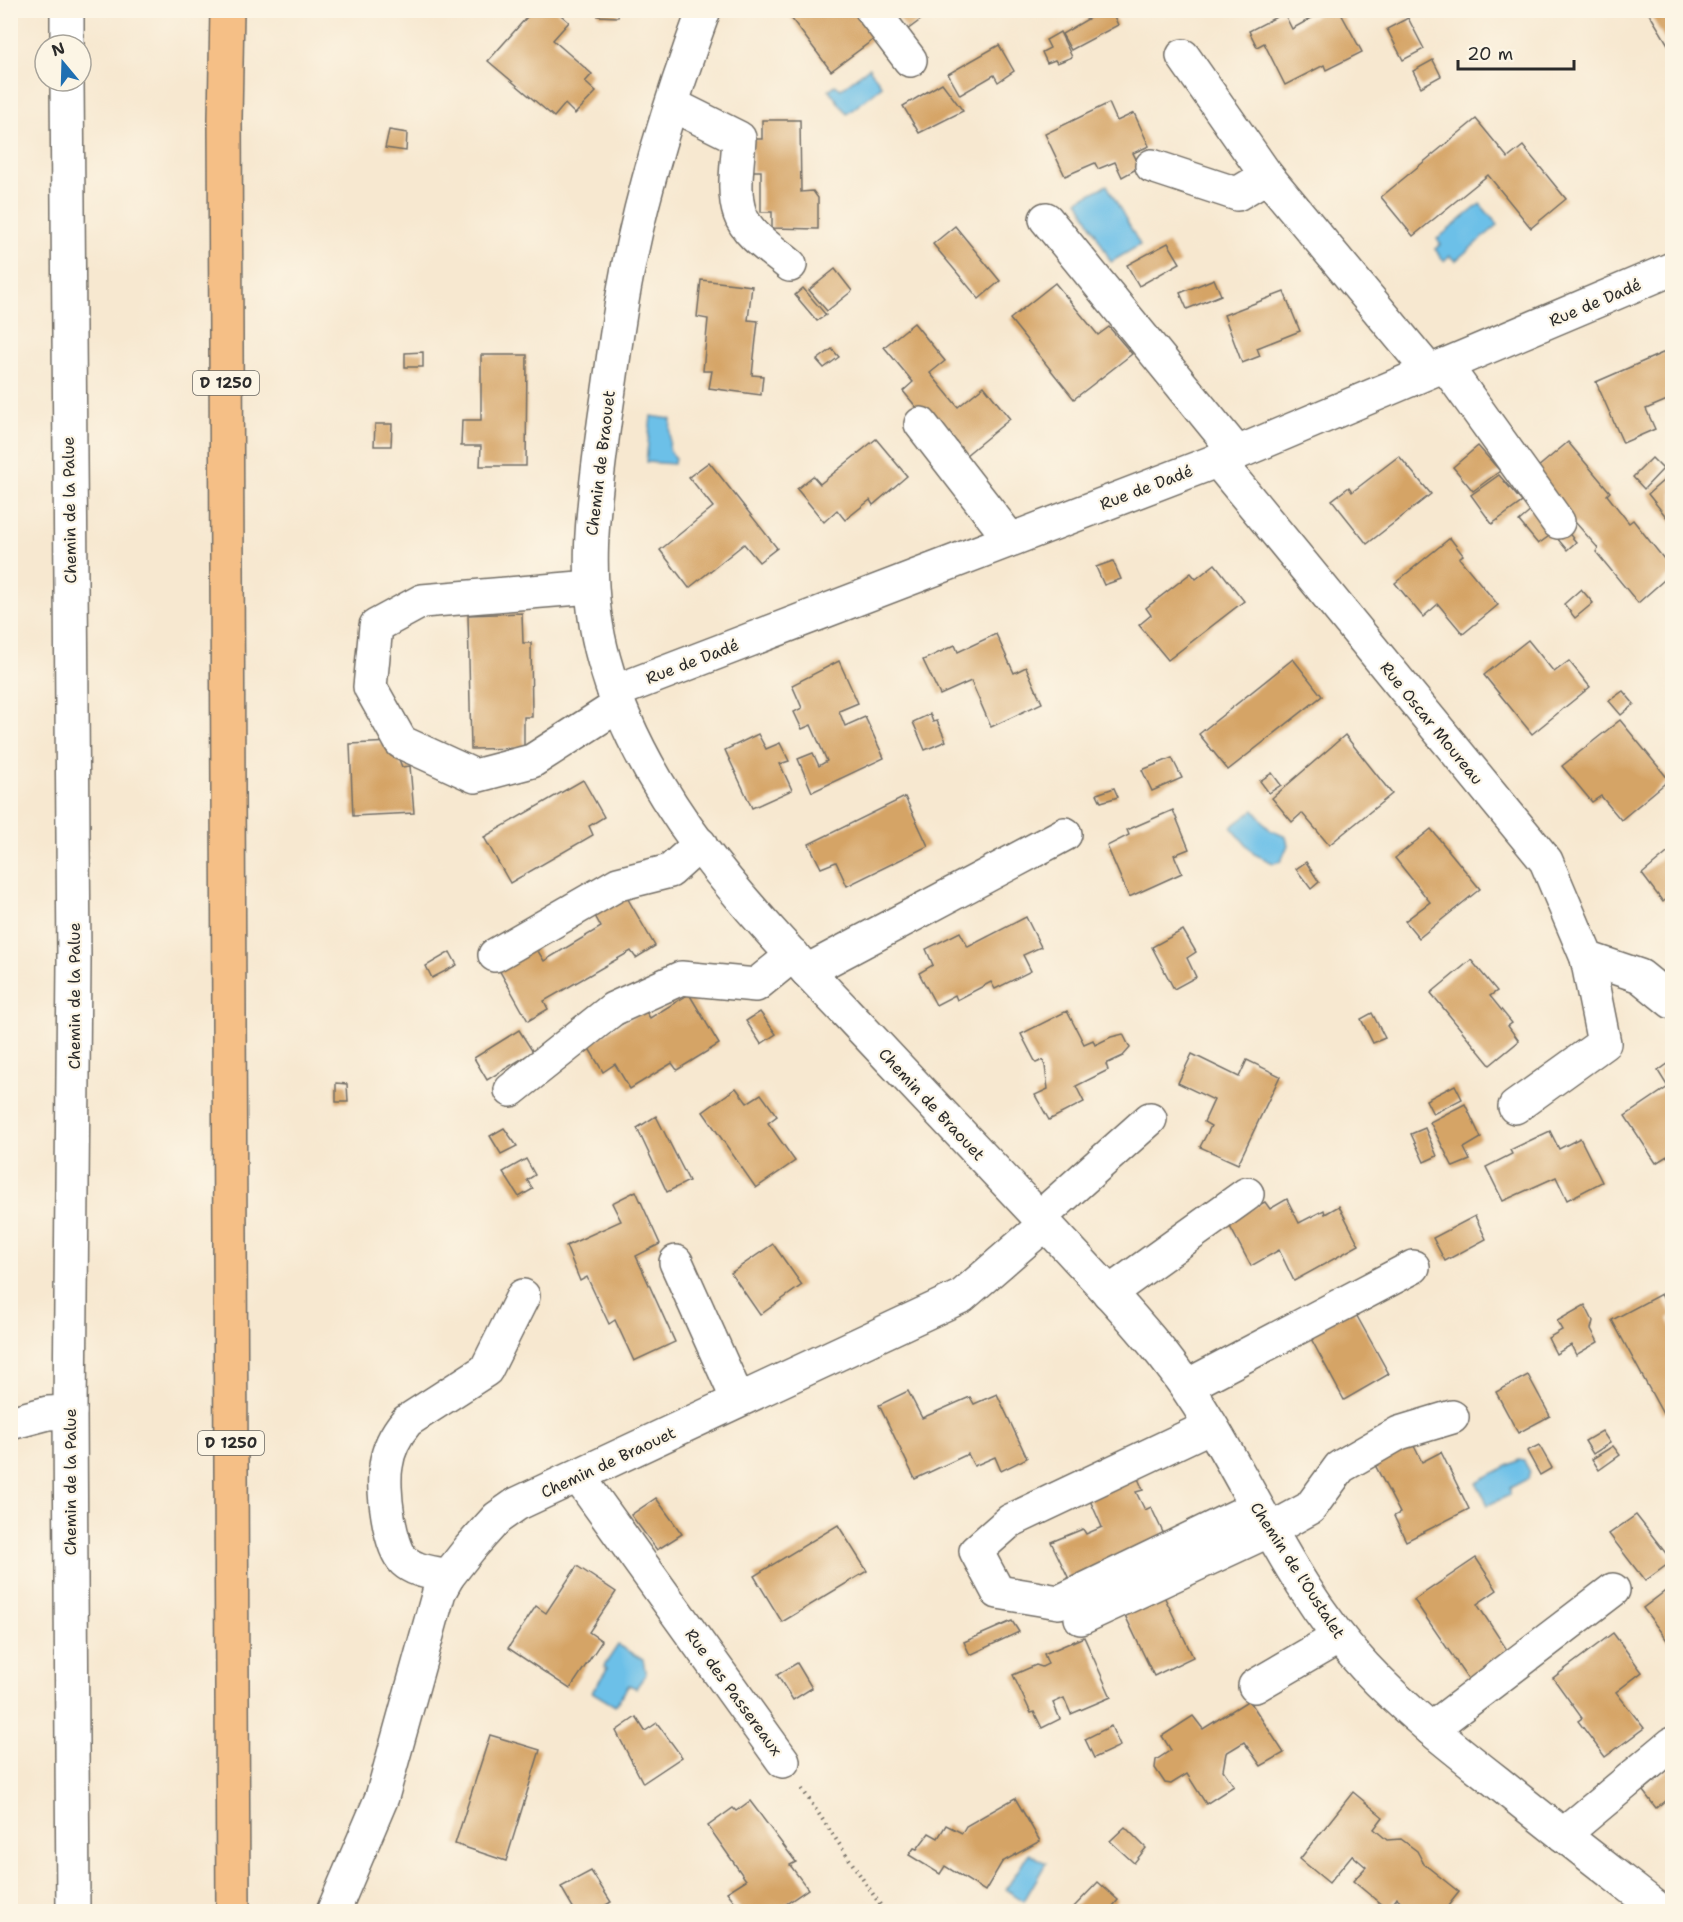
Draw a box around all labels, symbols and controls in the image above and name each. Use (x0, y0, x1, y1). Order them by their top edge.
north arrow (33, 33, 93, 93)
scale bar (1458, 33, 1574, 71)
text: N (49, 37, 68, 61)
text: 20 m (1467, 42, 1513, 66)
street label: Rue de Dadé (1546, 274, 1644, 331)
road number: D 1250 (193, 371, 259, 395)
street label: Chemin de Braouet (581, 389, 620, 537)
street label: Chemin de la Palue (58, 436, 81, 584)
street label: Rue de Dadé (1097, 460, 1196, 515)
street label: Rue de Dadé (643, 634, 742, 689)
street label: Rue Oscar Moureau (1375, 657, 1488, 789)
street label: Chemin de la Palue (64, 922, 85, 1070)
street label: Chemin de Braouet (874, 1044, 989, 1165)
street label: Chemin de la Palue (60, 1408, 81, 1556)
street label: Chemin de Braouet (537, 1422, 679, 1503)
road number: D 1250 (198, 1431, 264, 1455)
street label: Chemin de l'Oustalet (1246, 1498, 1350, 1643)
street label: Rue des Passereaux (680, 1625, 787, 1760)

